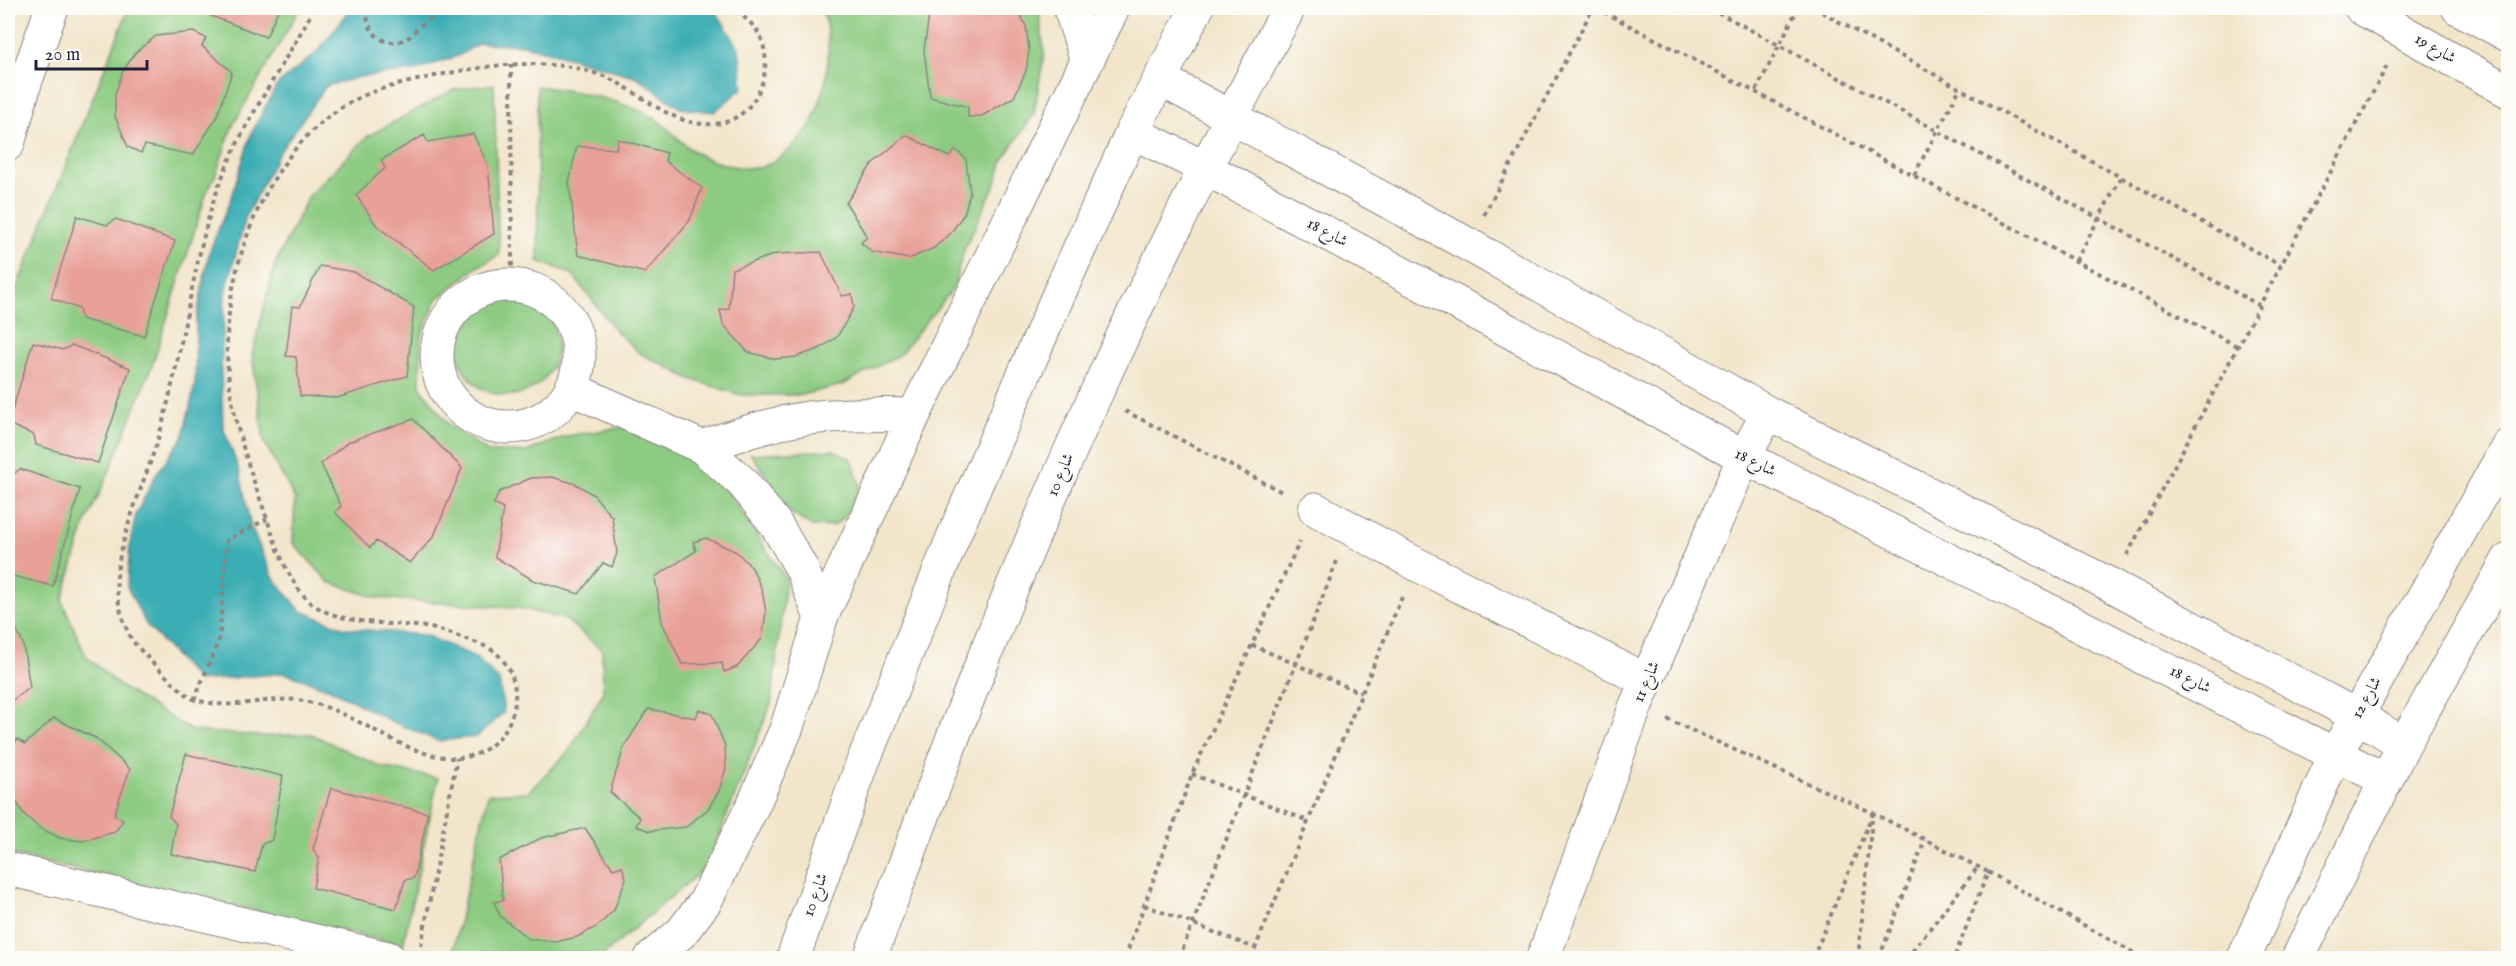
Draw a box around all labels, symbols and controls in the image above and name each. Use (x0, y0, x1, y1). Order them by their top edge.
street label: شارع 19 (2410, 29, 2459, 70)
scale bar (36, 33, 147, 71)
text: 20 m (45, 44, 80, 67)
street label: شارع 18 (1302, 214, 1351, 254)
street label: شارع 18 (1730, 444, 1779, 484)
street label: شارع 10 (1043, 450, 1081, 500)
street label: شارع 11 (1629, 658, 1667, 707)
street label: شارع 18 (2165, 661, 2214, 701)
street label: شارع 12 (2347, 674, 2388, 723)
street label: شارع 10 (799, 870, 835, 920)

